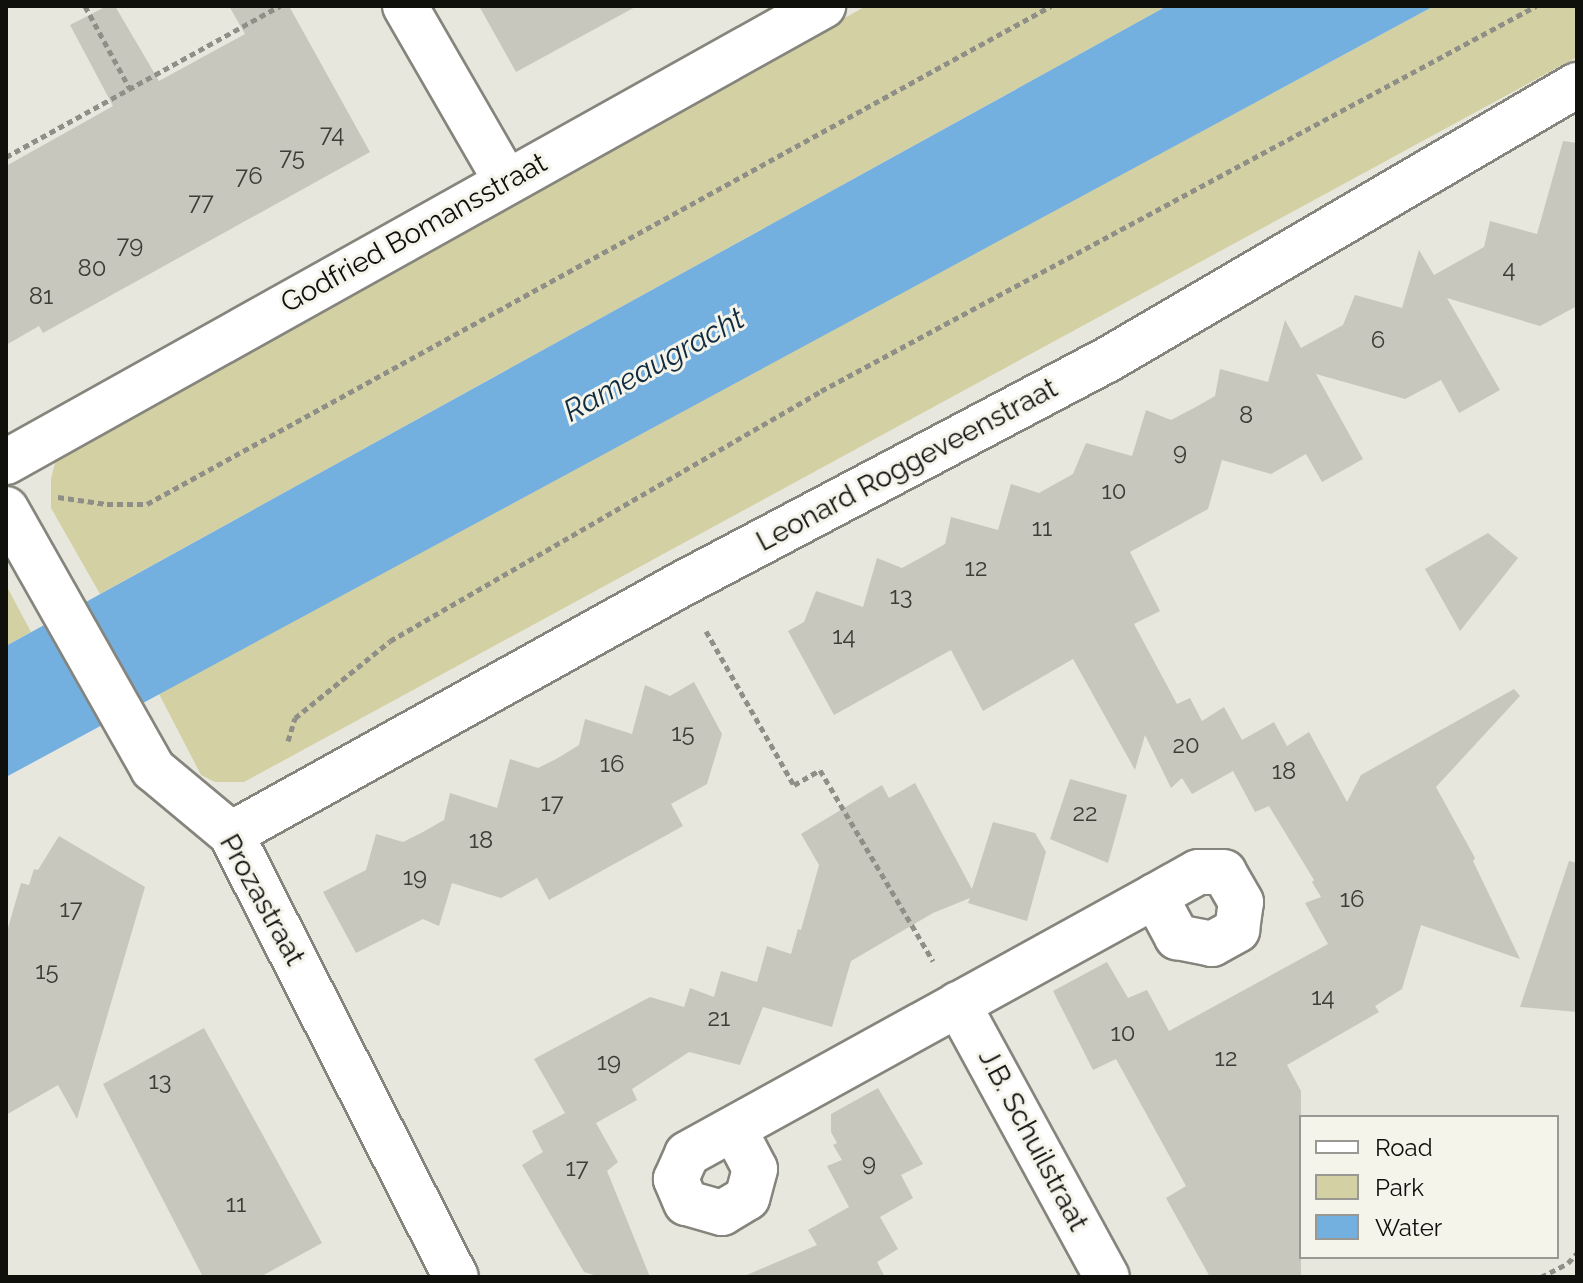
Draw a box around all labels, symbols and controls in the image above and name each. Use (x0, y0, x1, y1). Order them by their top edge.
house number: 74 (320, 120, 344, 148)
house number: 75 (279, 143, 305, 171)
street label: Godfried Bomansstraat (275, 146, 553, 320)
house number: 76 (235, 162, 263, 190)
house number: 77 (188, 188, 214, 216)
house number: 79 (117, 231, 143, 259)
house number: 80 (78, 254, 106, 282)
house number: 4 (1502, 255, 1516, 283)
house number: 81 (29, 282, 53, 310)
water label: Rameaugracht (557, 300, 751, 430)
house number: 6 (1371, 326, 1385, 354)
street label: Leonard Roggeveenstraat (751, 371, 1063, 559)
house number: 8 (1239, 401, 1253, 429)
house number: 9 (1173, 438, 1187, 466)
house number: 10 (1102, 477, 1126, 505)
house number: 11 (1032, 514, 1052, 542)
house number: 12 (965, 554, 987, 582)
house number: 13 (889, 582, 913, 610)
house number: 14 (832, 622, 856, 650)
house number: 15 (671, 719, 695, 747)
house number: 20 (1172, 731, 1200, 759)
house number: 16 (600, 750, 624, 778)
house number: 18 (1272, 757, 1296, 785)
house number: 17 (541, 789, 563, 817)
house number: 22 (1072, 799, 1098, 827)
house number: 18 (469, 826, 493, 854)
street label: Prozastraat (212, 829, 312, 971)
house number: 19 (403, 863, 427, 891)
house number: 16 (1340, 885, 1364, 913)
house number: 17 (60, 895, 82, 923)
house number: 15 (35, 957, 59, 985)
house number: 14 (1311, 983, 1335, 1011)
house number: 21 (708, 1004, 730, 1032)
house number: 10 (1111, 1019, 1135, 1047)
street label: J.B. Schuilstraat (971, 1043, 1095, 1237)
house number: 12 (1215, 1044, 1237, 1072)
house number: 19 (597, 1048, 621, 1076)
house number: 13 (148, 1067, 172, 1095)
legend (1299, 1115, 1559, 1259)
text: Road (1375, 1133, 1433, 1162)
house number: 9 (862, 1149, 876, 1177)
house number: 17 (566, 1154, 588, 1182)
text: Park (1375, 1173, 1424, 1202)
house number: 11 (226, 1190, 246, 1218)
text: Water (1375, 1213, 1442, 1242)

